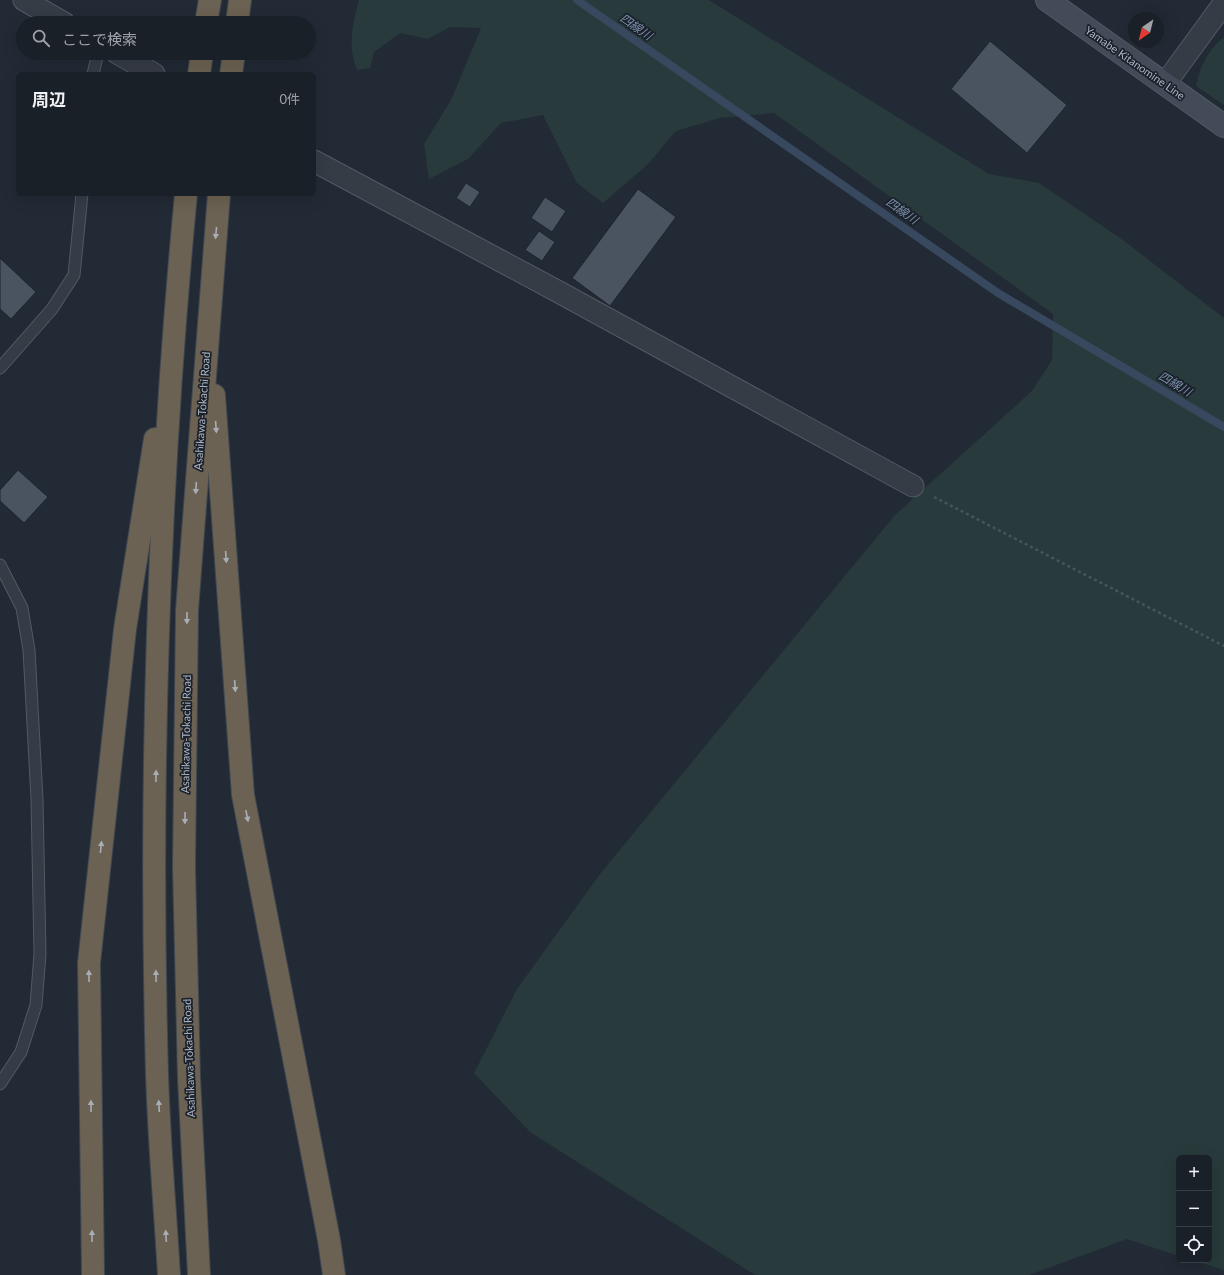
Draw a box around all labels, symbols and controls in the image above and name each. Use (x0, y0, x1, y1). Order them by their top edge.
water label: 四線川 (617, 10, 657, 44)
north arrow (1128, 12, 1164, 48)
search box (16, 16, 316, 60)
street label: Yamabe Kitanomine Line (1083, 23, 1188, 102)
icon: search (30, 27, 52, 49)
text: ここで検索 (62, 30, 137, 48)
text: 周辺 (32, 89, 66, 110)
text: 0件 (279, 91, 300, 107)
water label: 四線川 (883, 194, 923, 228)
one-way arrow (212, 227, 219, 239)
street label: Asahikawa-Tokachi Road (191, 351, 212, 471)
water label: 四線川 (1156, 368, 1196, 400)
one-way arrow (213, 421, 220, 433)
one-way arrow (193, 482, 200, 494)
one-way arrow (222, 551, 229, 563)
one-way arrow (184, 612, 190, 625)
street label: Asahikawa-Tokachi Road (178, 675, 193, 793)
one-way arrow (231, 680, 238, 692)
one-way arrow (152, 770, 159, 782)
one-way arrow (244, 809, 250, 822)
one-way arrow (181, 812, 188, 824)
one-way arrow (98, 841, 104, 853)
one-way arrow (86, 969, 92, 982)
one-way arrow (153, 969, 159, 982)
street label: Asahikawa-Tokachi Road (180, 999, 197, 1118)
one-way arrow (88, 1099, 94, 1112)
one-way arrow (155, 1100, 162, 1112)
map controls (1176, 1155, 1212, 1263)
button: + (1176, 1155, 1212, 1191)
button: − (1176, 1191, 1212, 1227)
button: locate (1176, 1227, 1212, 1263)
one-way arrow (89, 1230, 96, 1242)
one-way arrow (163, 1230, 170, 1242)

